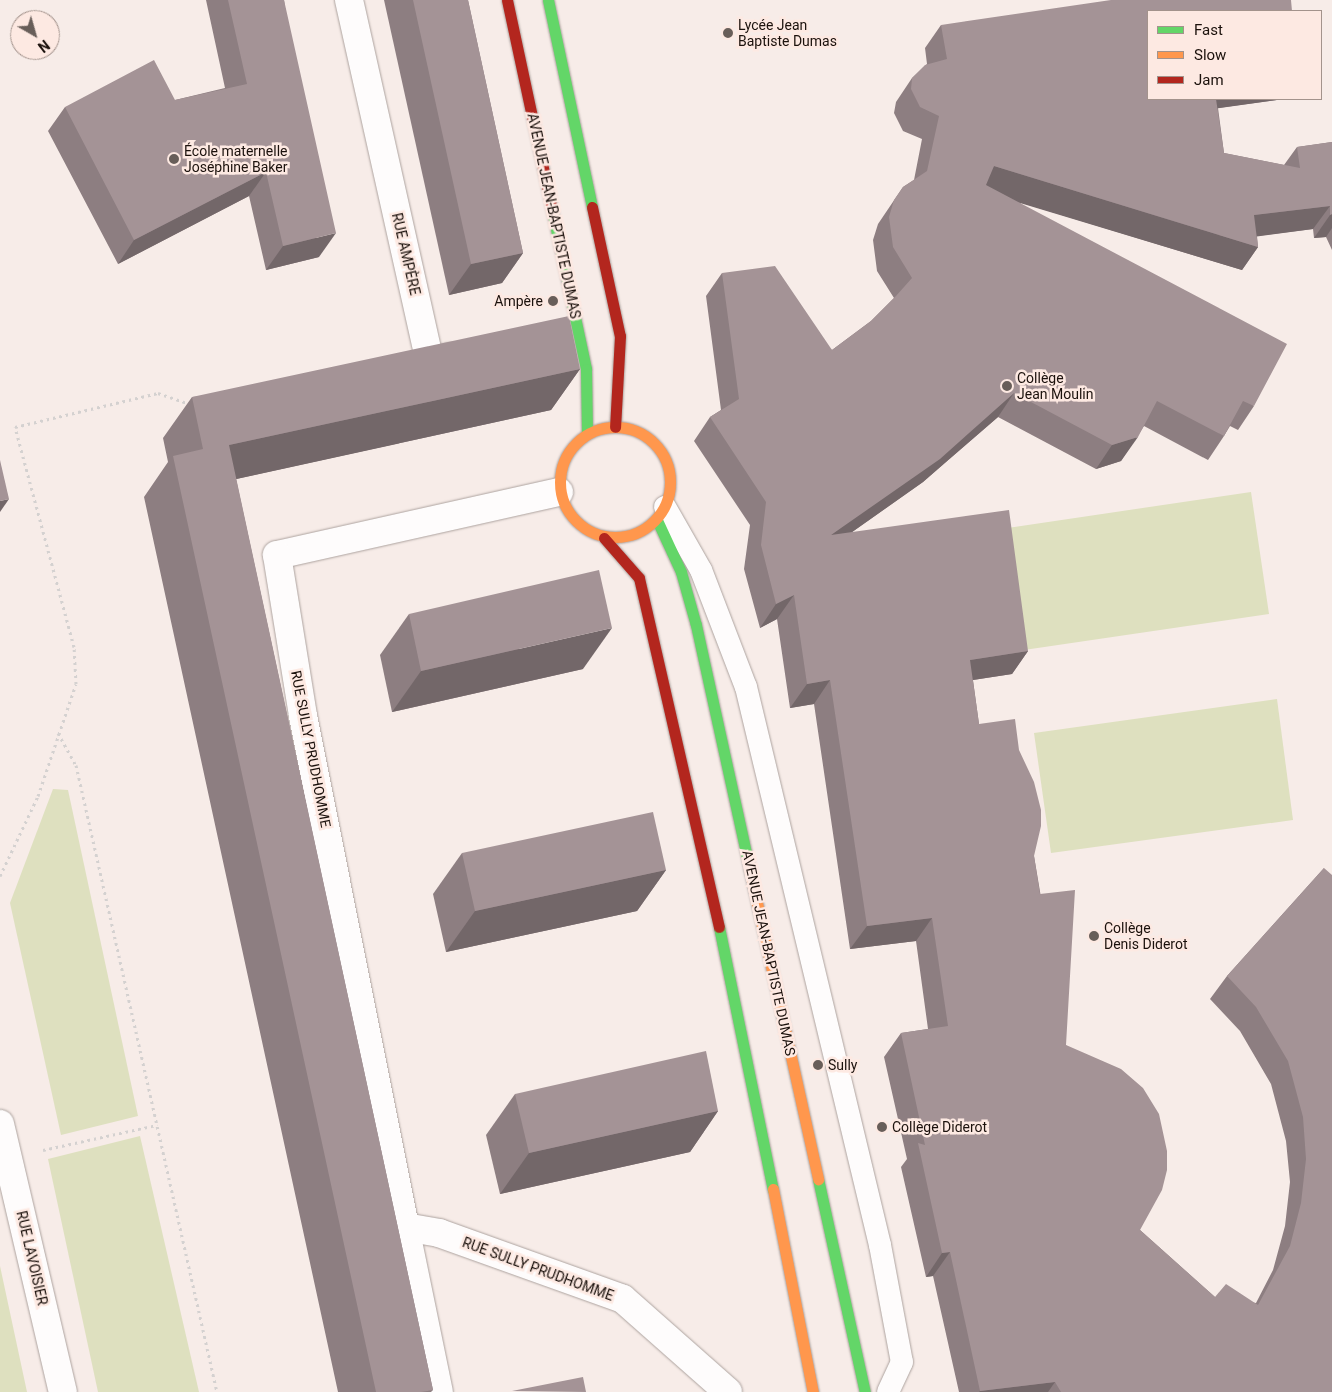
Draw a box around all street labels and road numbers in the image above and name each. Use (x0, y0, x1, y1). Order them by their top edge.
street label: AVENUE JEAN-BAPTISTE DUMAS (524, 112, 584, 320)
street label: RUE AMPÈRE (388, 211, 424, 297)
street label: RUE SULLY PRUDHOMME (288, 669, 334, 829)
street label: AVENUE JEAN-BAPTISTE DUMAS (739, 849, 799, 1057)
street label: RUE LAVOISIER (13, 1209, 51, 1307)
street label: RUE SULLY PRUDHOMME (460, 1234, 616, 1304)

